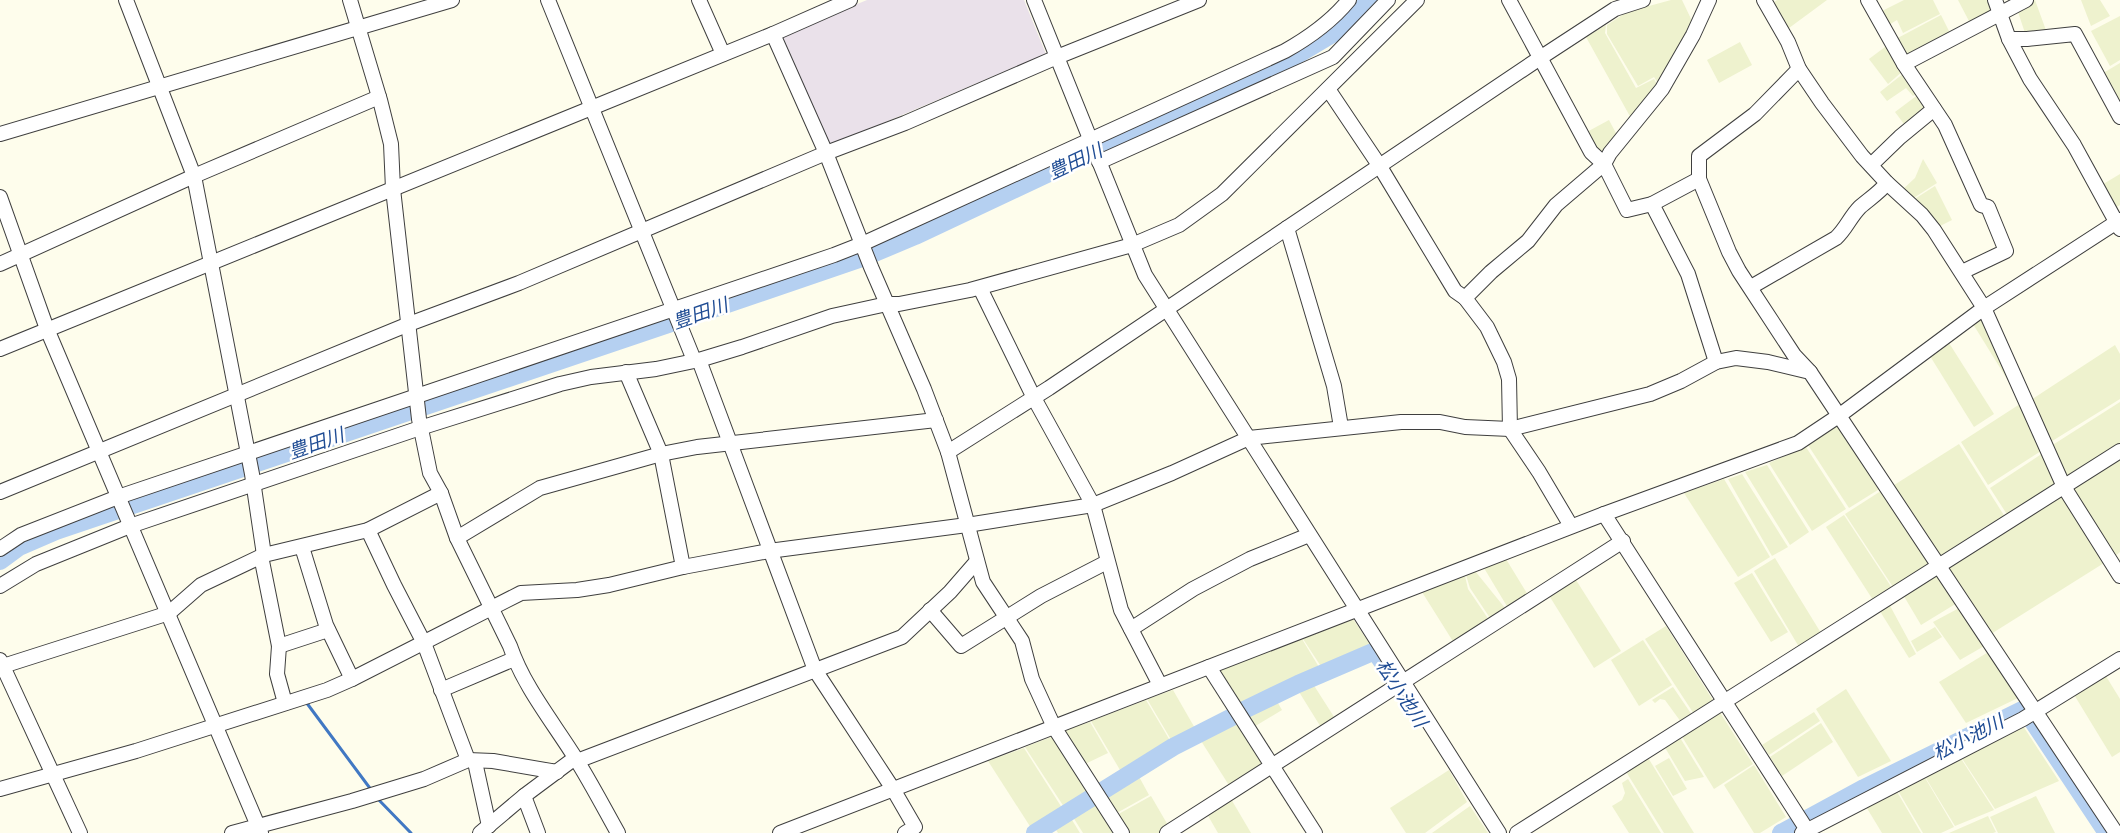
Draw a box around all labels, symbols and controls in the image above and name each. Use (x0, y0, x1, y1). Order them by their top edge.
water label: 豊田川 (1045, 138, 1108, 184)
water label: 豊田川 (669, 293, 733, 334)
water label: 豊田川 (285, 423, 349, 464)
water label: 松小池川 (1371, 655, 1433, 733)
water label: 松小池川 (1929, 709, 2009, 765)

